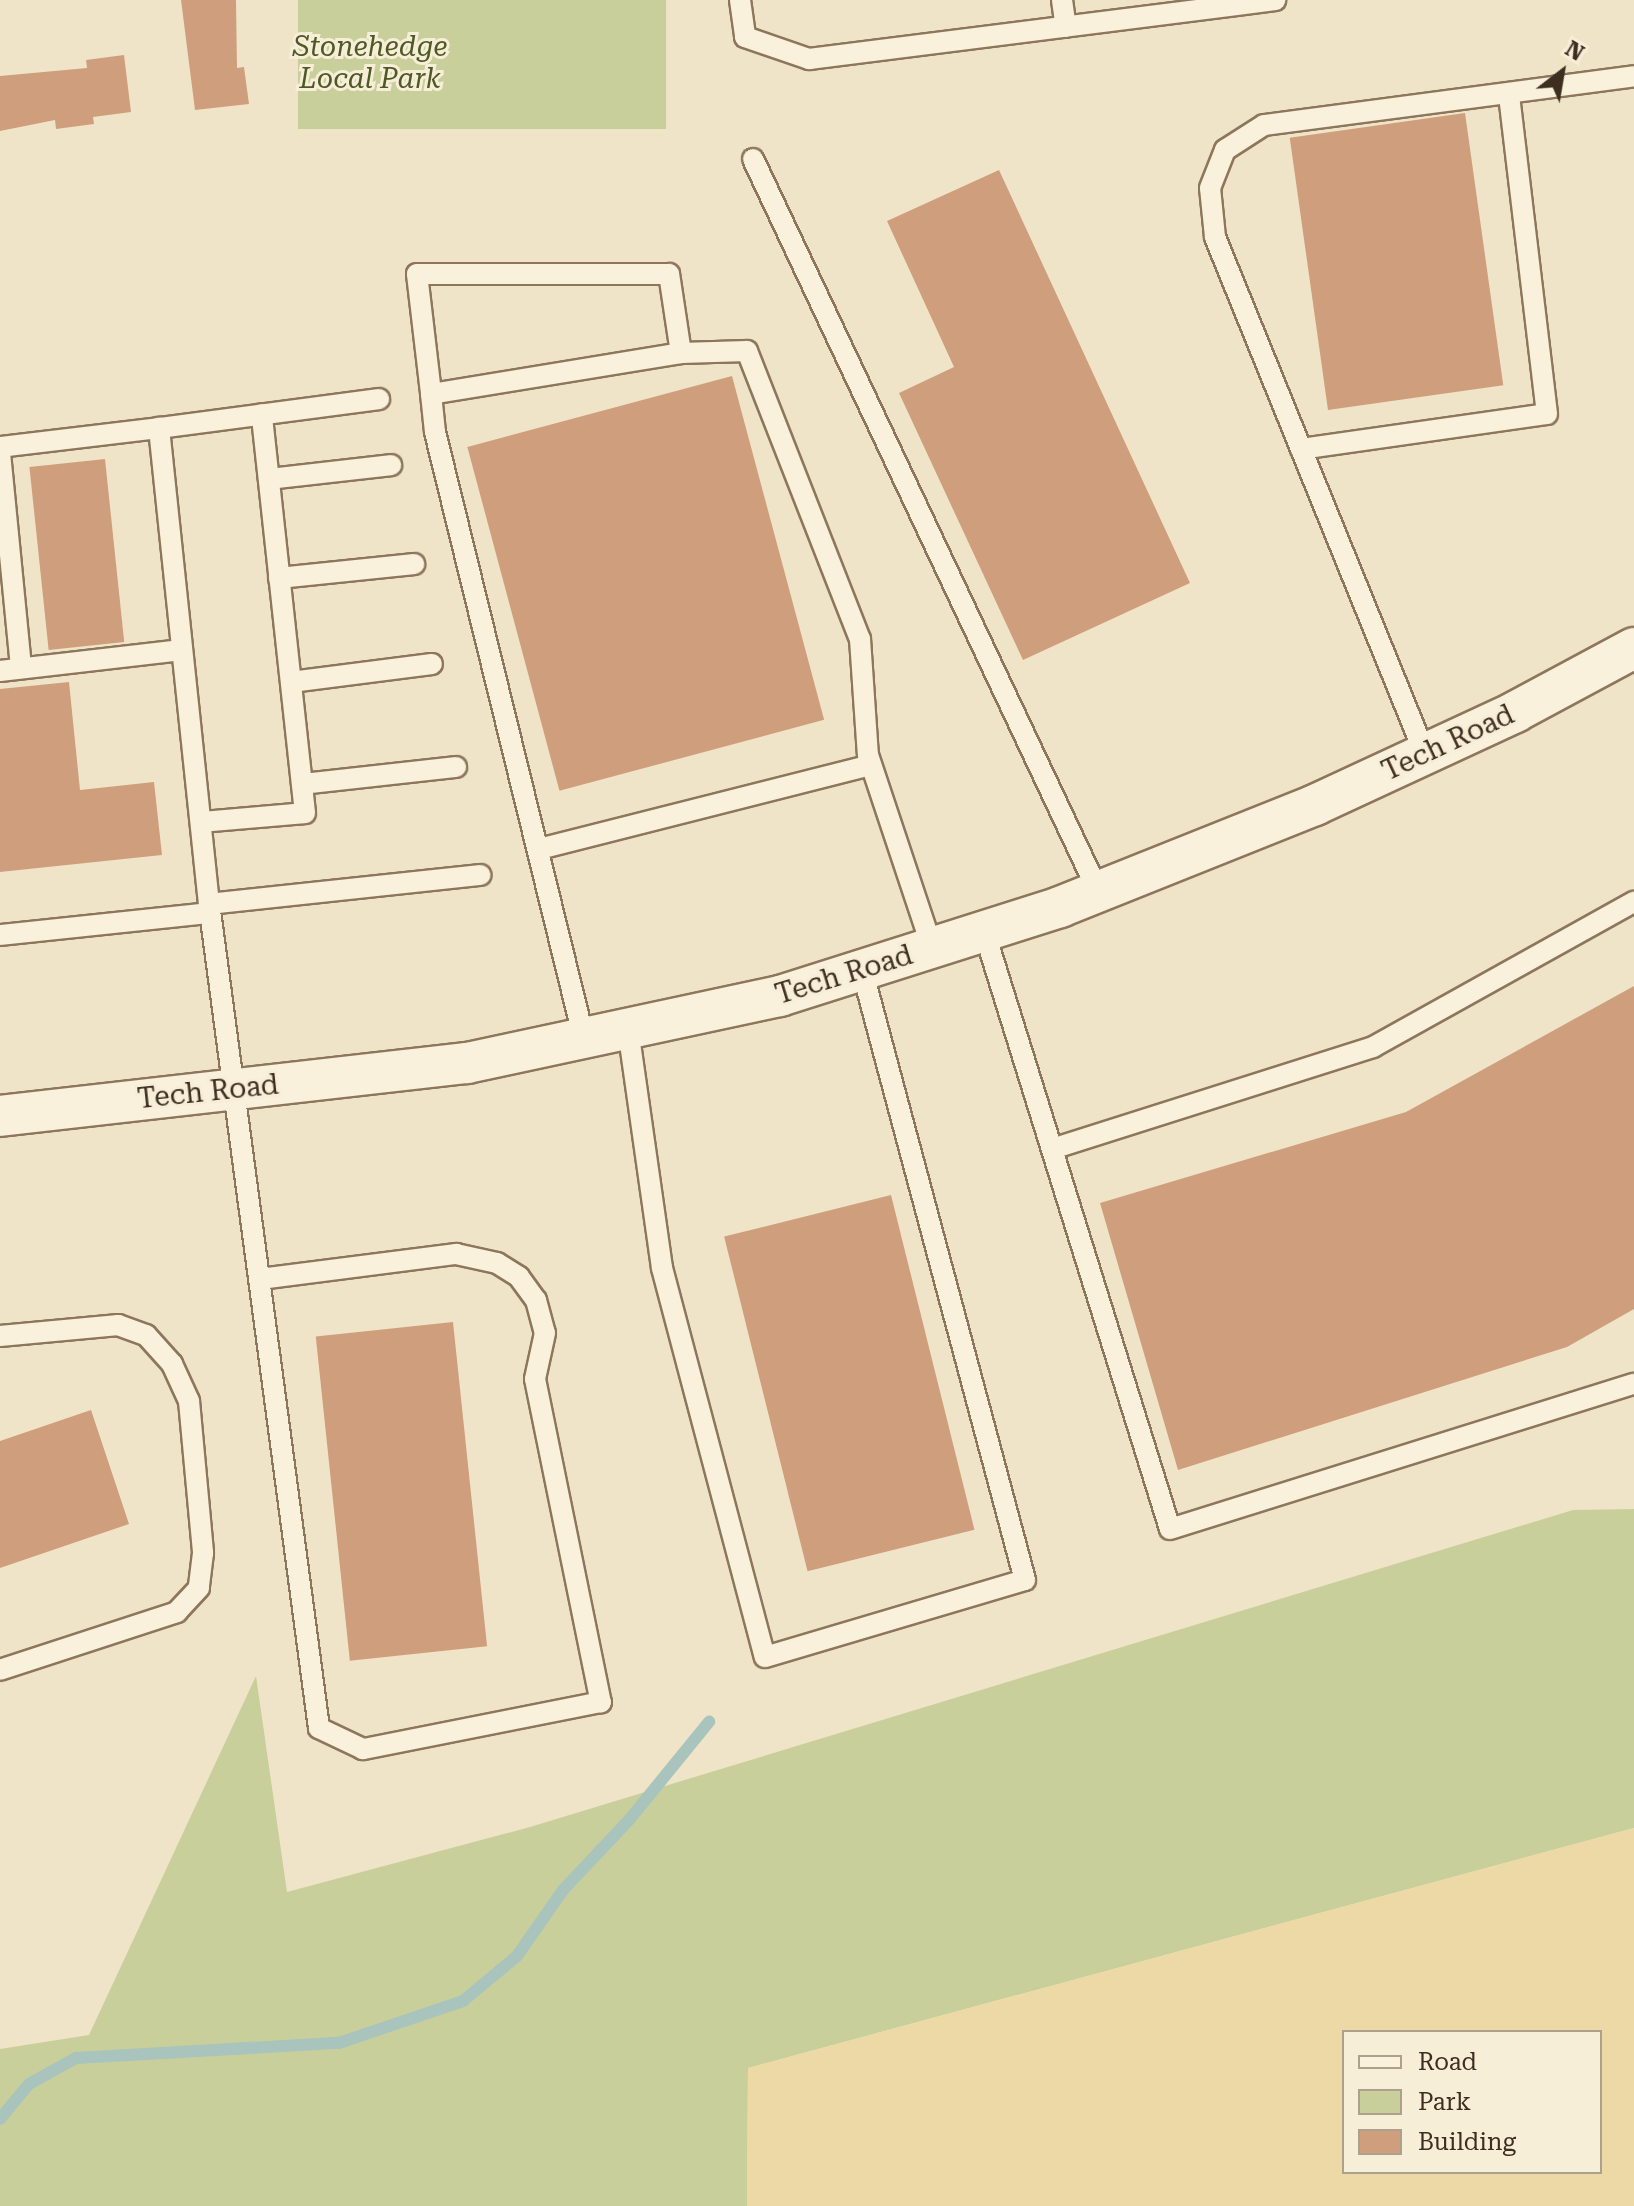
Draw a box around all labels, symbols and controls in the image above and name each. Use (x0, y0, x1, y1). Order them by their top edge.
park label: Stonehedge Local Park (293, 30, 447, 96)
north arrow (1522, 32, 1602, 112)
text: N (1561, 36, 1588, 66)
street label: Tech Road (1377, 698, 1519, 788)
street label: Tech Road (771, 938, 917, 1012)
street label: Tech Road (136, 1068, 280, 1116)
legend (1342, 2030, 1602, 2174)
text: Road (1418, 2048, 1477, 2076)
text: Park (1418, 2088, 1471, 2116)
text: Building (1418, 2128, 1516, 2156)

